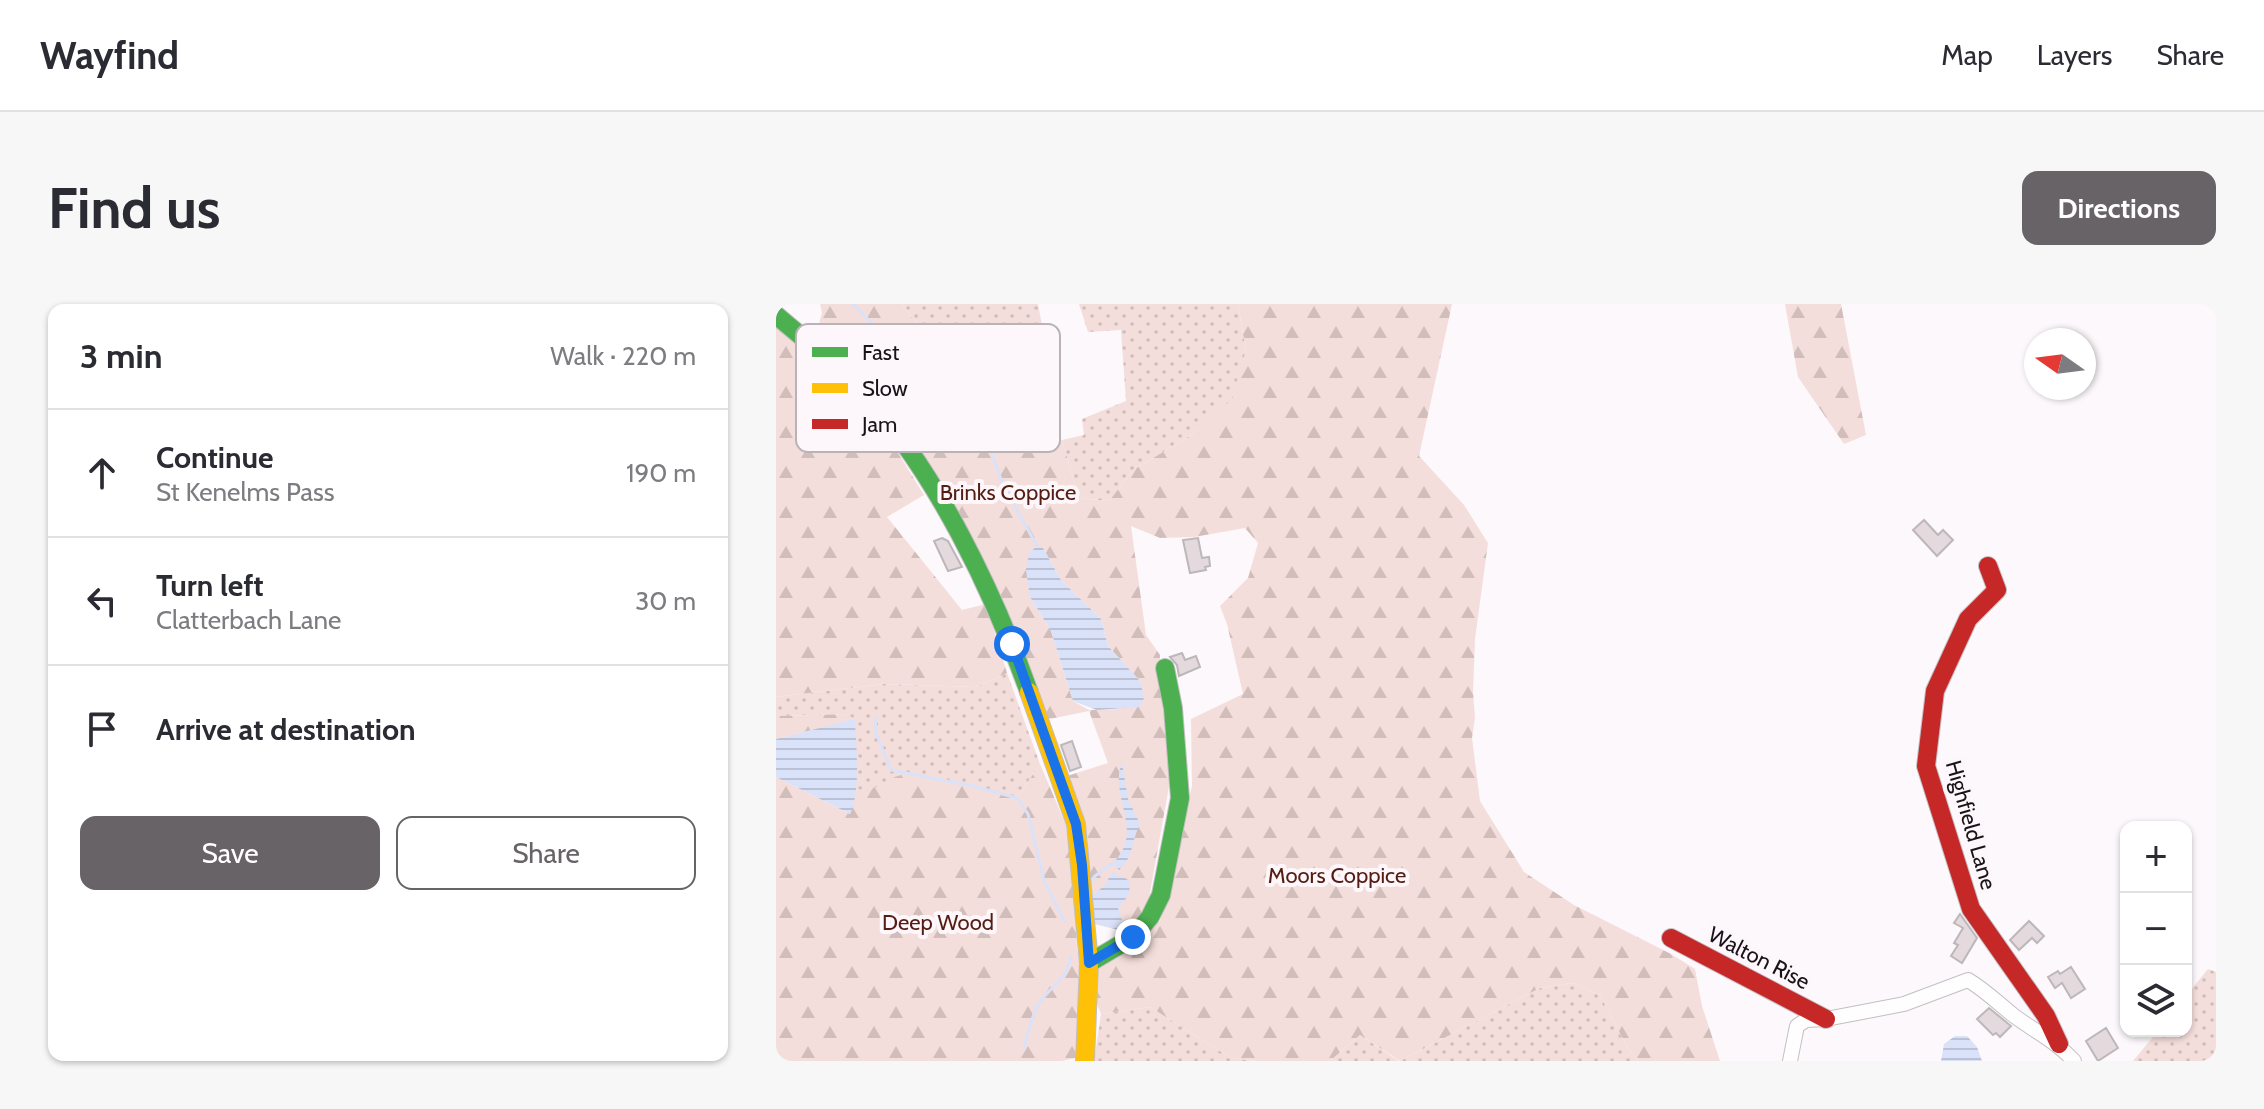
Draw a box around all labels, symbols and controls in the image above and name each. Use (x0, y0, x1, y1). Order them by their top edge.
text: Wayfind (40, 32, 179, 79)
text: Map (1941, 38, 1993, 72)
text: Layers (2037, 38, 2112, 72)
text: Share (2156, 38, 2224, 72)
button: Directions (2022, 171, 2216, 245)
text: Find us (48, 174, 221, 242)
legend (796, 324, 1060, 452)
north arrow (2024, 328, 2096, 400)
text: 3 min (80, 335, 162, 377)
text: Fast (862, 339, 900, 366)
text: Walk · 220 m (550, 340, 696, 372)
text: Slow (862, 375, 908, 402)
text: Jam (861, 411, 897, 438)
text: Continue (156, 439, 273, 476)
icon: ahead (80, 451, 124, 495)
text: 190 m (626, 457, 696, 489)
text: St Kenelms Pass (156, 476, 334, 508)
park label: Brinks Coppice (940, 479, 1076, 506)
text: Turn left (156, 567, 264, 604)
icon: left (80, 579, 124, 623)
text: 30 m (635, 585, 696, 617)
text: Clatterbach Lane (156, 604, 341, 636)
route start (994, 626, 1030, 662)
icon: arrive (80, 707, 124, 751)
text: Arrive at destination (156, 711, 416, 748)
street label: Highfield Lane (1940, 757, 2002, 893)
button: Save (80, 816, 380, 890)
button: Share (396, 816, 696, 890)
map controls (2120, 821, 2192, 1037)
button: + (2120, 821, 2192, 893)
park label: Moors Coppice (1268, 862, 1406, 889)
button: − (2120, 893, 2192, 965)
park label: Deep Wood (882, 909, 994, 936)
route end (1115, 919, 1151, 955)
street label: Walton Rise (1704, 921, 1814, 995)
button: layers (2120, 965, 2192, 1037)

